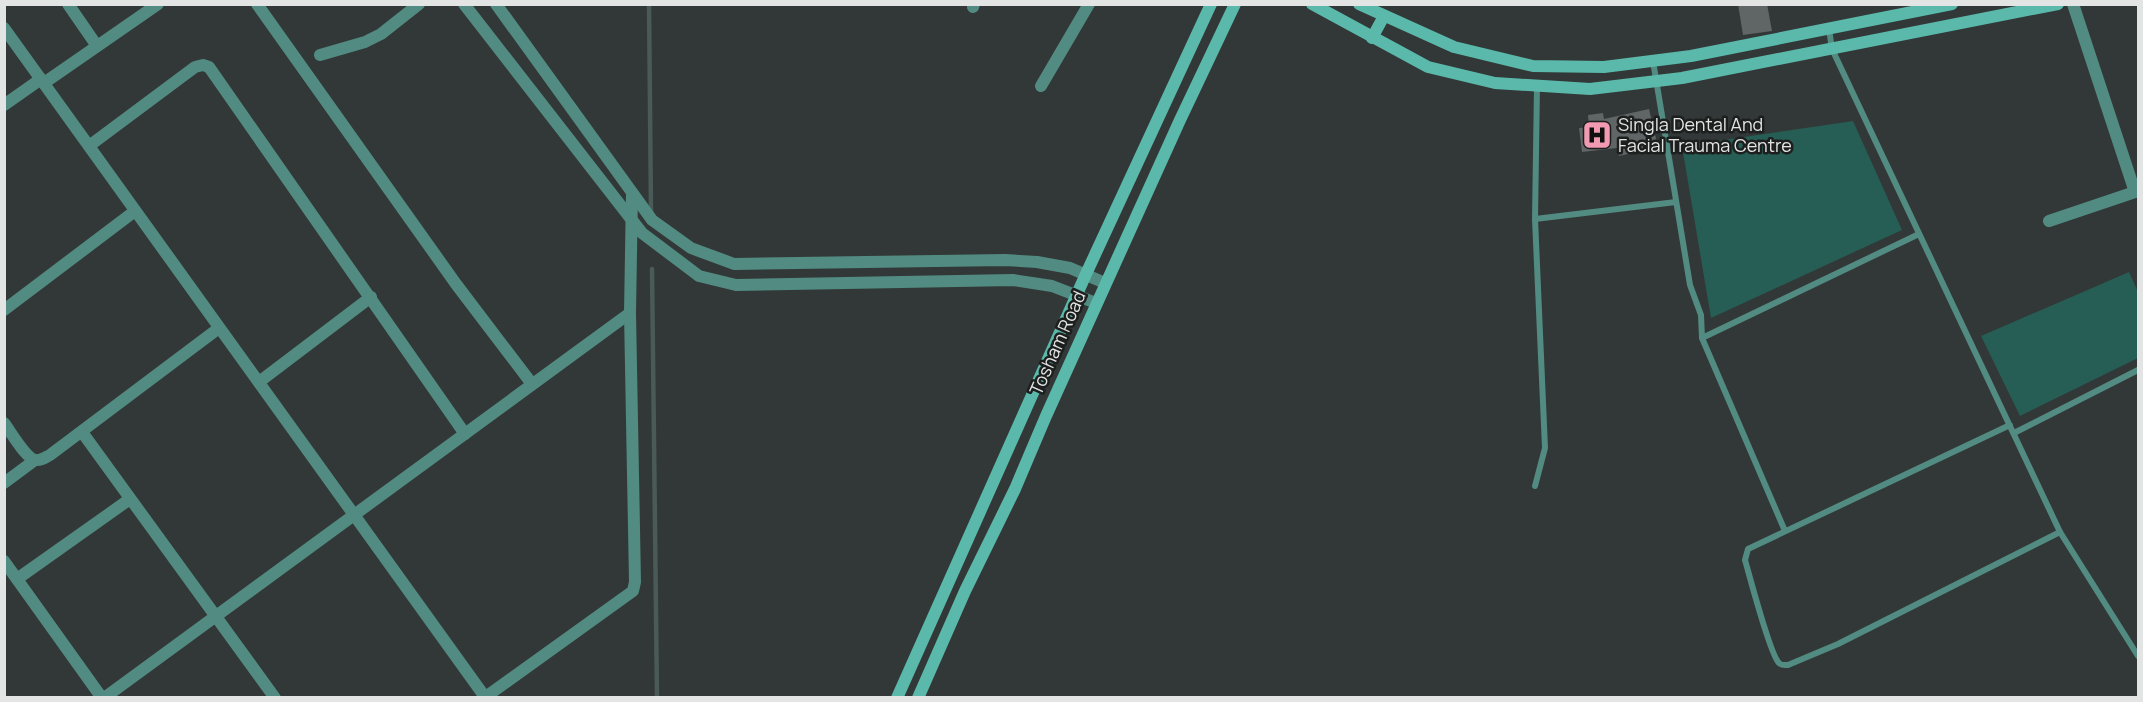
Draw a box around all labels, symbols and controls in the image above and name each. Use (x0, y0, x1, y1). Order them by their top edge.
place label: Singla Dental And Facial Trauma Centre (1618, 112, 1792, 157)
hospital icon: Singla Dental And Facial Trauma Centre (1581, 119, 1613, 151)
street label: Tosham Road (1023, 287, 1091, 398)

